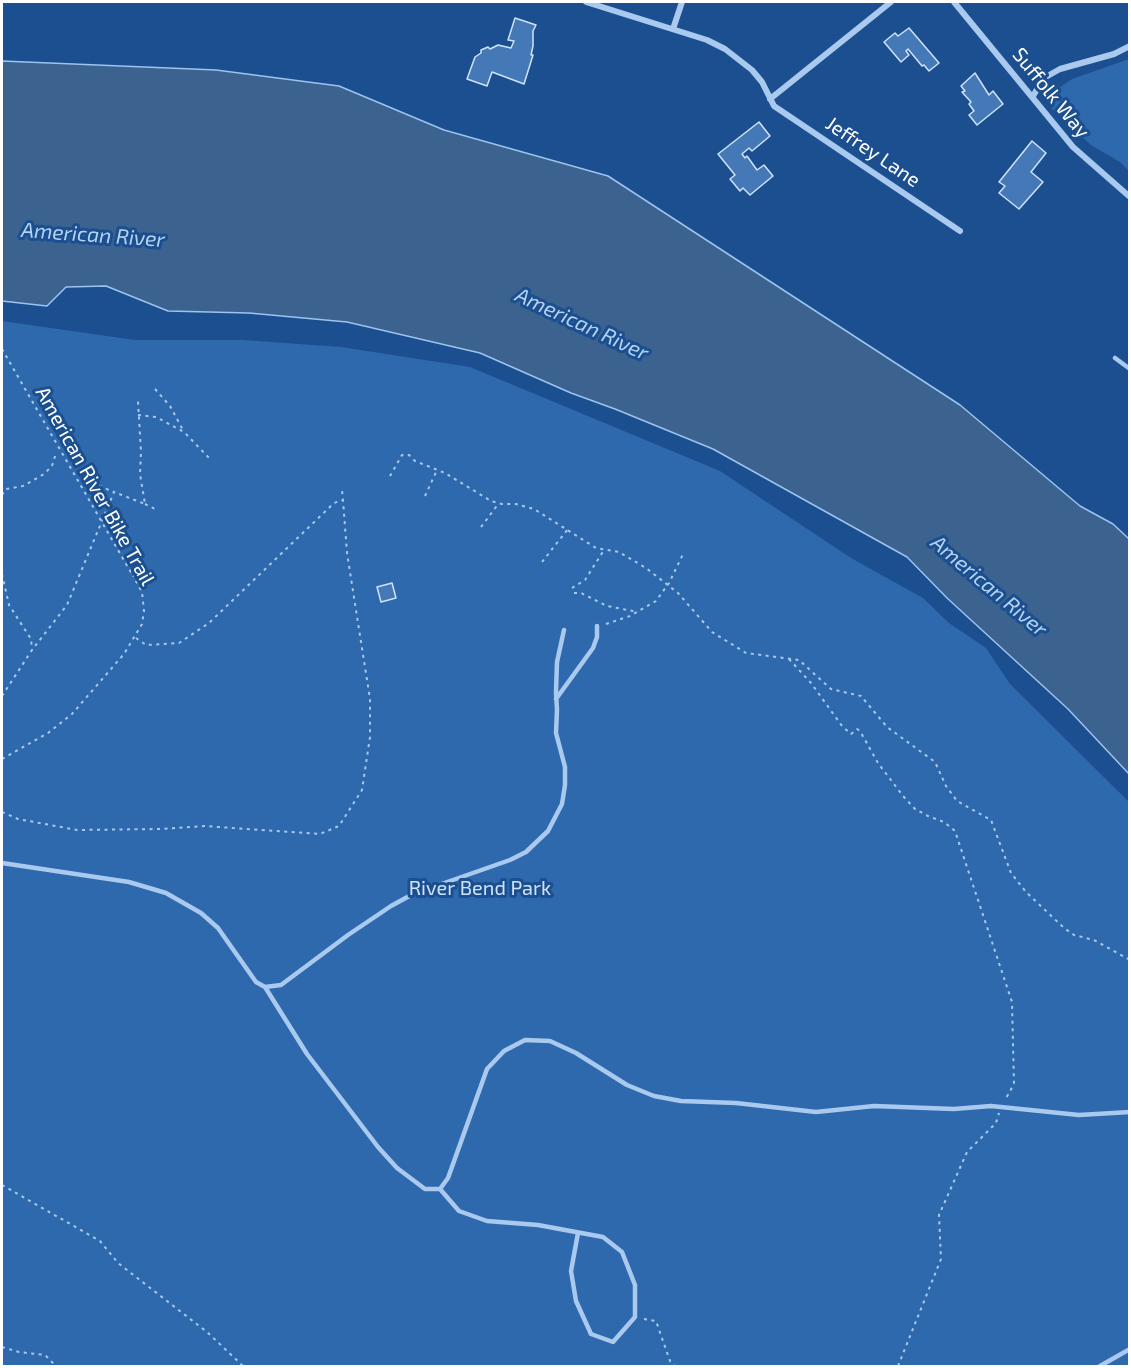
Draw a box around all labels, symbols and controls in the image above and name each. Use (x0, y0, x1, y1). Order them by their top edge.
street label: Suffolk Way (1007, 43, 1095, 143)
street label: Jeffrey Lane (821, 112, 925, 192)
water label: American River (20, 217, 166, 253)
water label: American River (511, 282, 653, 366)
street label: American River Bike Trail (30, 382, 160, 590)
water label: American River (926, 530, 1052, 642)
park label: River Bend Park (409, 876, 551, 900)

